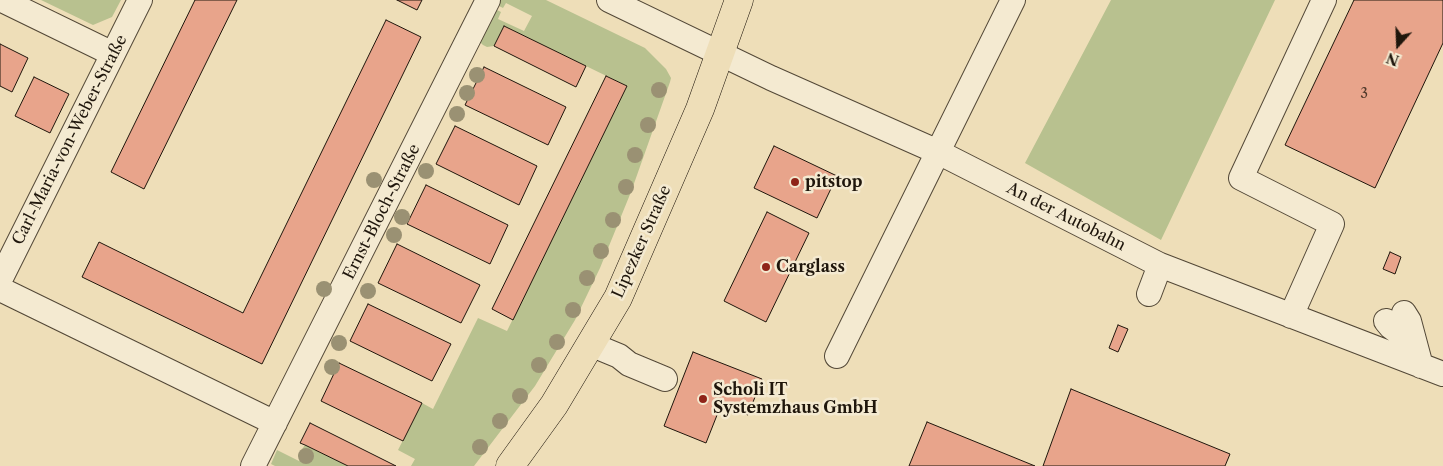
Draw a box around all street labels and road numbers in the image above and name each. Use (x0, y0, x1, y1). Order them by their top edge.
street label: Carl-Maria-von-Weber-Straße (9, 32, 131, 248)
street label: Ernst-Bloch-Straße (340, 141, 424, 283)
street label: An der Autobahn (1003, 179, 1129, 255)
street label: Lipezker Straße (609, 183, 675, 301)

